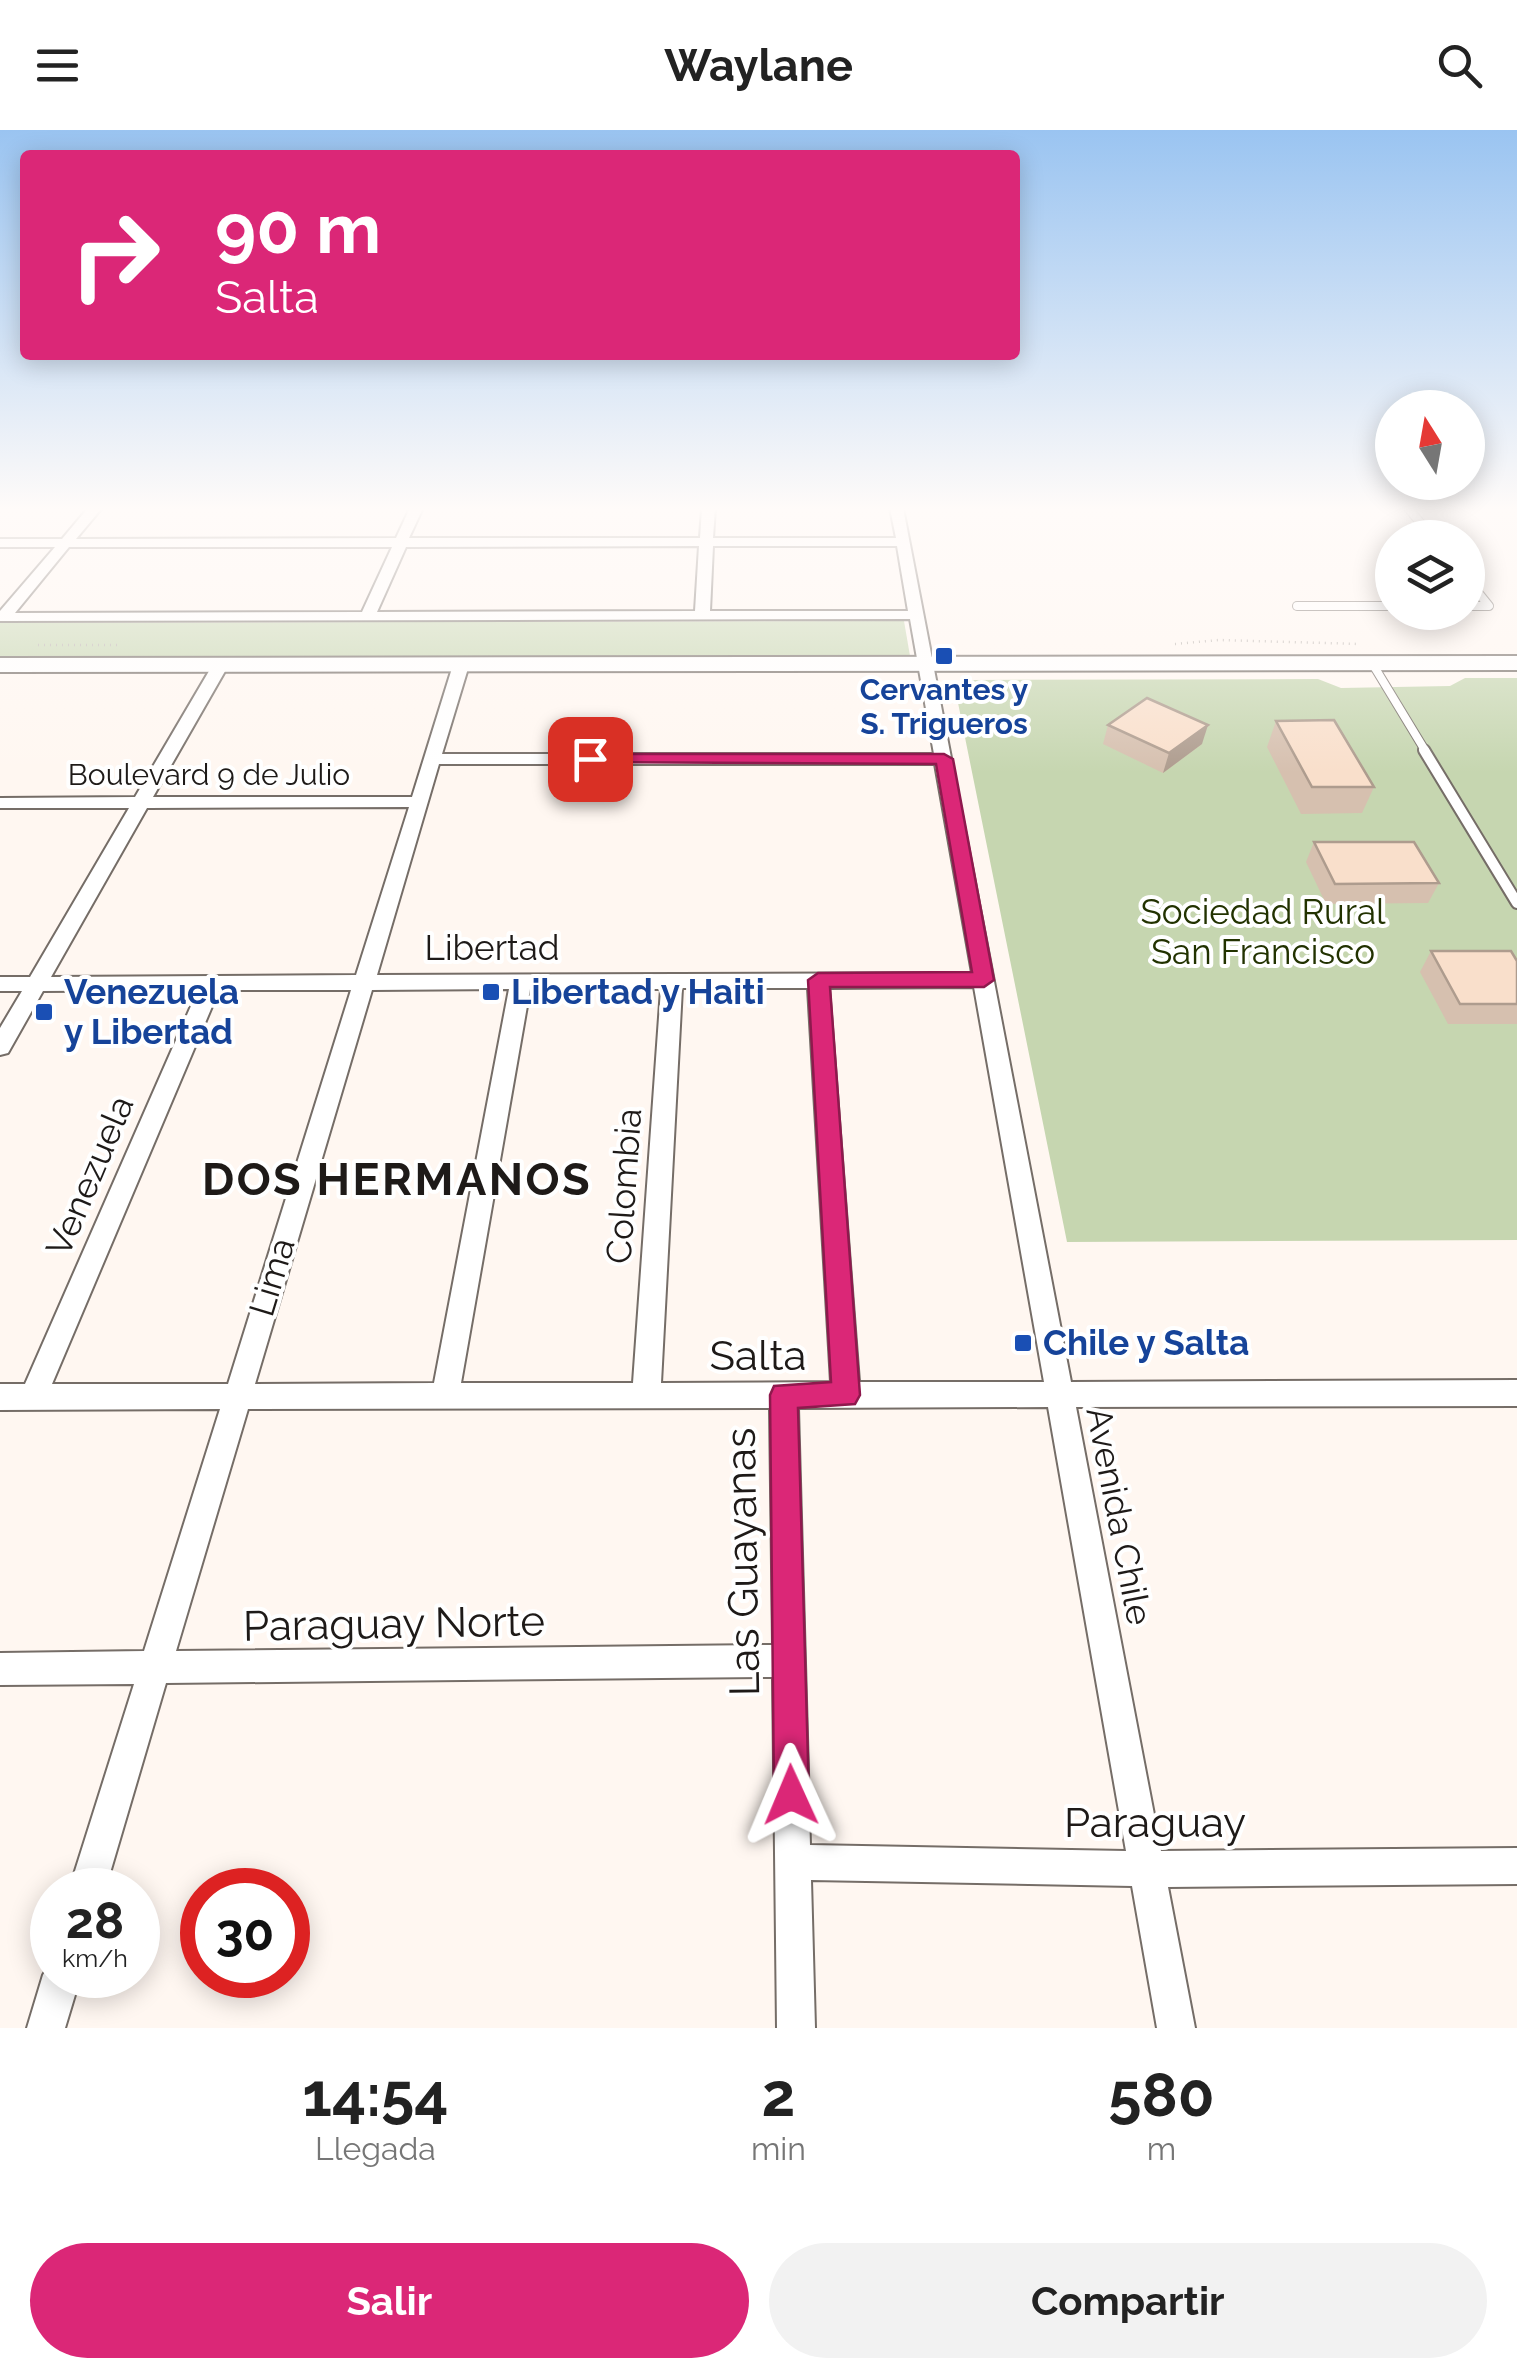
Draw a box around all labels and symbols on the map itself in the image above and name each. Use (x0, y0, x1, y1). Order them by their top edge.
north arrow (1375, 390, 1485, 500)
marker: Cervantes y S. Trigueros (933, 645, 955, 667)
place label: Cervantes y S. Trigueros (860, 672, 1029, 741)
pin (548, 717, 633, 802)
street label: Boulevard 9 de Julio (68, 757, 350, 792)
park label: Sociedad Rural San Francisco (1140, 891, 1386, 972)
street label: Libertad (424, 927, 560, 968)
place label: Venezuela y Libertad (64, 971, 239, 1052)
place label: Libertad y Haiti (511, 971, 765, 1012)
marker: Libertad y Haiti (480, 981, 502, 1003)
marker: Venezuela y Libertad (33, 1001, 55, 1023)
street label: Venezuela (37, 1090, 142, 1262)
street label: Colombia (598, 1107, 649, 1265)
district label: DOS HERMANOS (202, 1153, 592, 1206)
street label: Lima (240, 1233, 303, 1321)
place label: Chile y Salta (1043, 1322, 1249, 1363)
street label: Salta (710, 1331, 806, 1380)
marker: Chile y Salta (1012, 1332, 1034, 1354)
street label: Avenida Chile (1078, 1404, 1161, 1628)
street label: Las Guayanas (716, 1427, 769, 1697)
street label: Paraguay Norte (243, 1596, 545, 1651)
position arrow (739, 1743, 843, 1847)
street label: Paraguay (1064, 1798, 1246, 1847)
speed limit sign: 30 (180, 1868, 310, 1998)

